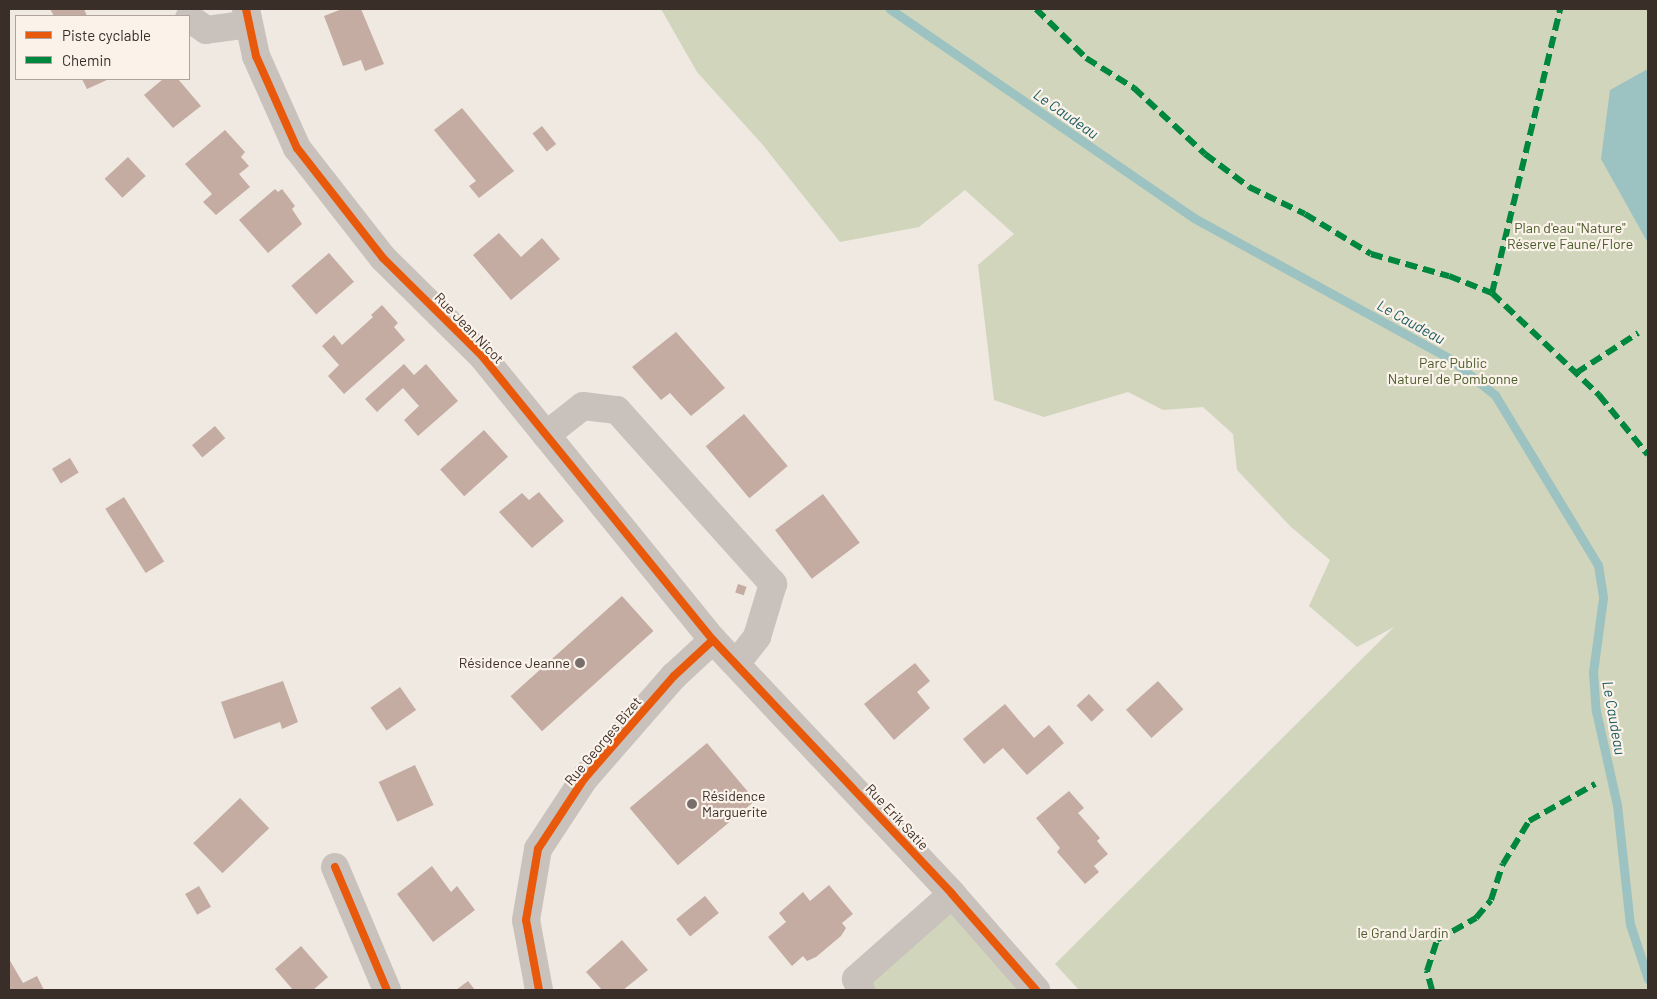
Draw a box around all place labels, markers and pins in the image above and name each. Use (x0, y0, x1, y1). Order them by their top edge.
place label: Résidence Jeanne (459, 655, 570, 671)
marker: Résidence Jeanne (574, 657, 586, 669)
place label: Résidence Marguerite (702, 788, 768, 820)
marker: Résidence Marguerite (686, 798, 698, 810)

